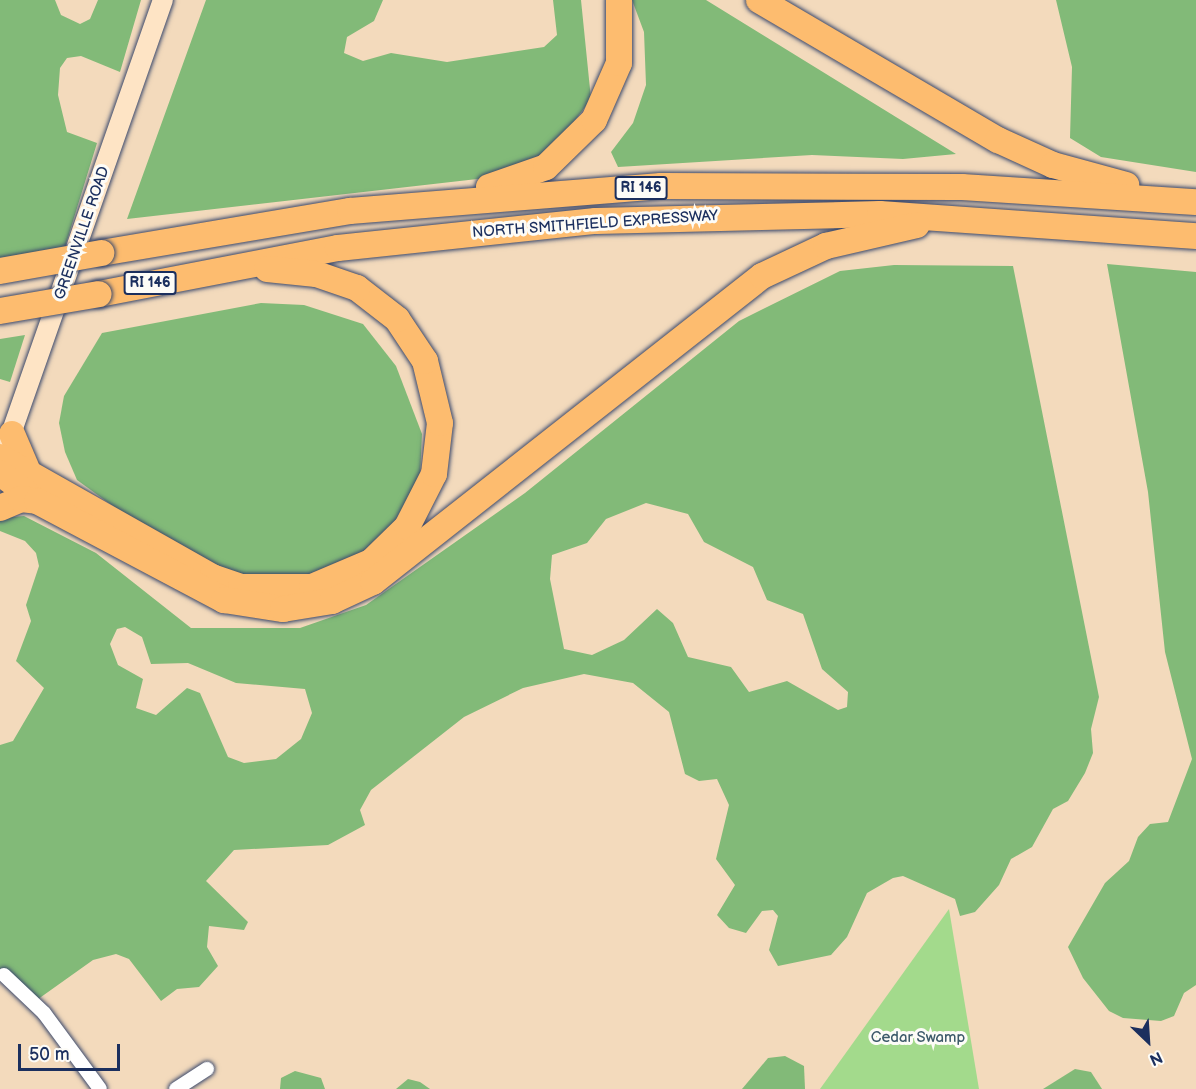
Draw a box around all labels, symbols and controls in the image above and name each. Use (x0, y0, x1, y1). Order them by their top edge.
street label: GREENVILLE ROAD (51, 164, 113, 302)
road number: RI 146 (614, 177, 668, 199)
street label: NORTH SMITHFIELD EXPRESSWAY (471, 206, 719, 242)
road number: RI 146 (123, 272, 177, 294)
north arrow (1118, 1011, 1178, 1071)
park label: Cedar Swamp (871, 1029, 965, 1047)
scale bar (21, 1032, 123, 1070)
text: 50 m (29, 1044, 70, 1065)
text: N (1146, 1047, 1165, 1069)

